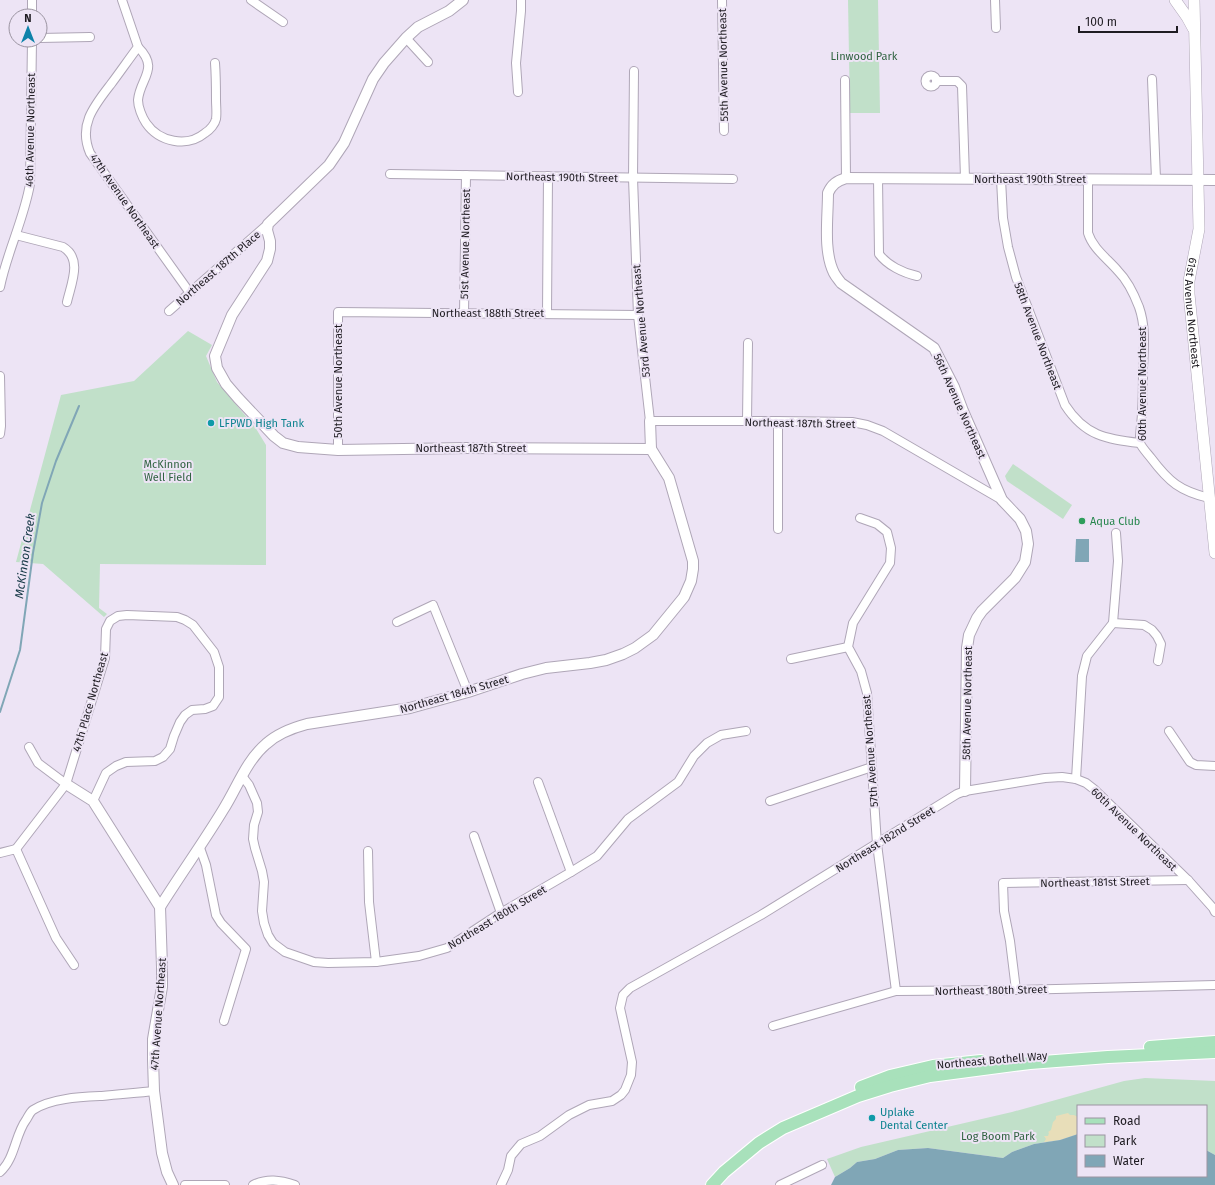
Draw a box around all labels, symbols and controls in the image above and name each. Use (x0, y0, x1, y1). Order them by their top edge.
north arrow (8, 8, 48, 48)
street label: 55th Avenue Northeast (716, 8, 731, 122)
scale bar (1079, 8, 1177, 34)
text: N (24, 12, 32, 25)
text: 100 m (1085, 15, 1117, 29)
park label: Linwood Park (831, 50, 898, 63)
street label: 46th Avenue Northeast (23, 73, 38, 187)
street label: 47th Avenue Northeast (87, 151, 162, 251)
street label: Northeast 190th Street (506, 170, 618, 185)
street label: Northeast 190th Street (974, 173, 1086, 186)
street label: 51st Avenue Northeast (458, 189, 473, 299)
street label: Northeast 187th Place (173, 228, 263, 309)
street label: 61st Avenue Northeast (1182, 257, 1202, 369)
street label: 53rd Avenue Northeast (630, 264, 653, 378)
street label: 58th Avenue Northeast (1011, 281, 1064, 392)
street label: Northeast 188th Street (432, 307, 544, 320)
street label: 50th Avenue Northeast (332, 324, 345, 438)
street label: 60th Avenue Northeast (1136, 327, 1149, 441)
street label: 56th Avenue Northeast (931, 352, 989, 461)
street label: Northeast 187th Street (744, 416, 856, 431)
place label: LFPWD High Tank (219, 417, 304, 430)
marker: LFPWD High Tank (206, 418, 216, 428)
street label: Northeast 187th Street (415, 442, 527, 455)
park label: McKinnon Well Field (143, 458, 193, 484)
water label: McKinnon Creek (12, 512, 38, 599)
place label: Aqua Club (1090, 515, 1140, 528)
marker: Aqua Club (1077, 516, 1087, 526)
street label: 58th Avenue Northeast (960, 646, 975, 760)
street label: 47th Place Northeast (70, 651, 111, 753)
street label: Northeast 184th Street (398, 673, 510, 716)
street label: 57th Avenue Northeast (860, 694, 881, 807)
street label: 60th Avenue Northeast (1088, 785, 1179, 874)
street label: Northeast 182nd Street (833, 804, 937, 875)
street label: Northeast 181st Street (1040, 875, 1150, 890)
street label: Northeast 180th Street (446, 883, 549, 952)
street label: 47th Avenue Northeast (148, 957, 169, 1071)
street label: Northeast 180th Street (935, 983, 1047, 998)
street label: Northeast Bothell Way (936, 1049, 1049, 1072)
legend (1077, 1105, 1207, 1177)
place label: Uplake Dental Center (880, 1106, 949, 1132)
marker: Uplake Dental Center (867, 1113, 877, 1123)
text: Road (1113, 1114, 1141, 1128)
park label: Log Boom Park (961, 1130, 1035, 1143)
text: Park (1113, 1134, 1137, 1148)
text: Water (1113, 1154, 1145, 1168)

